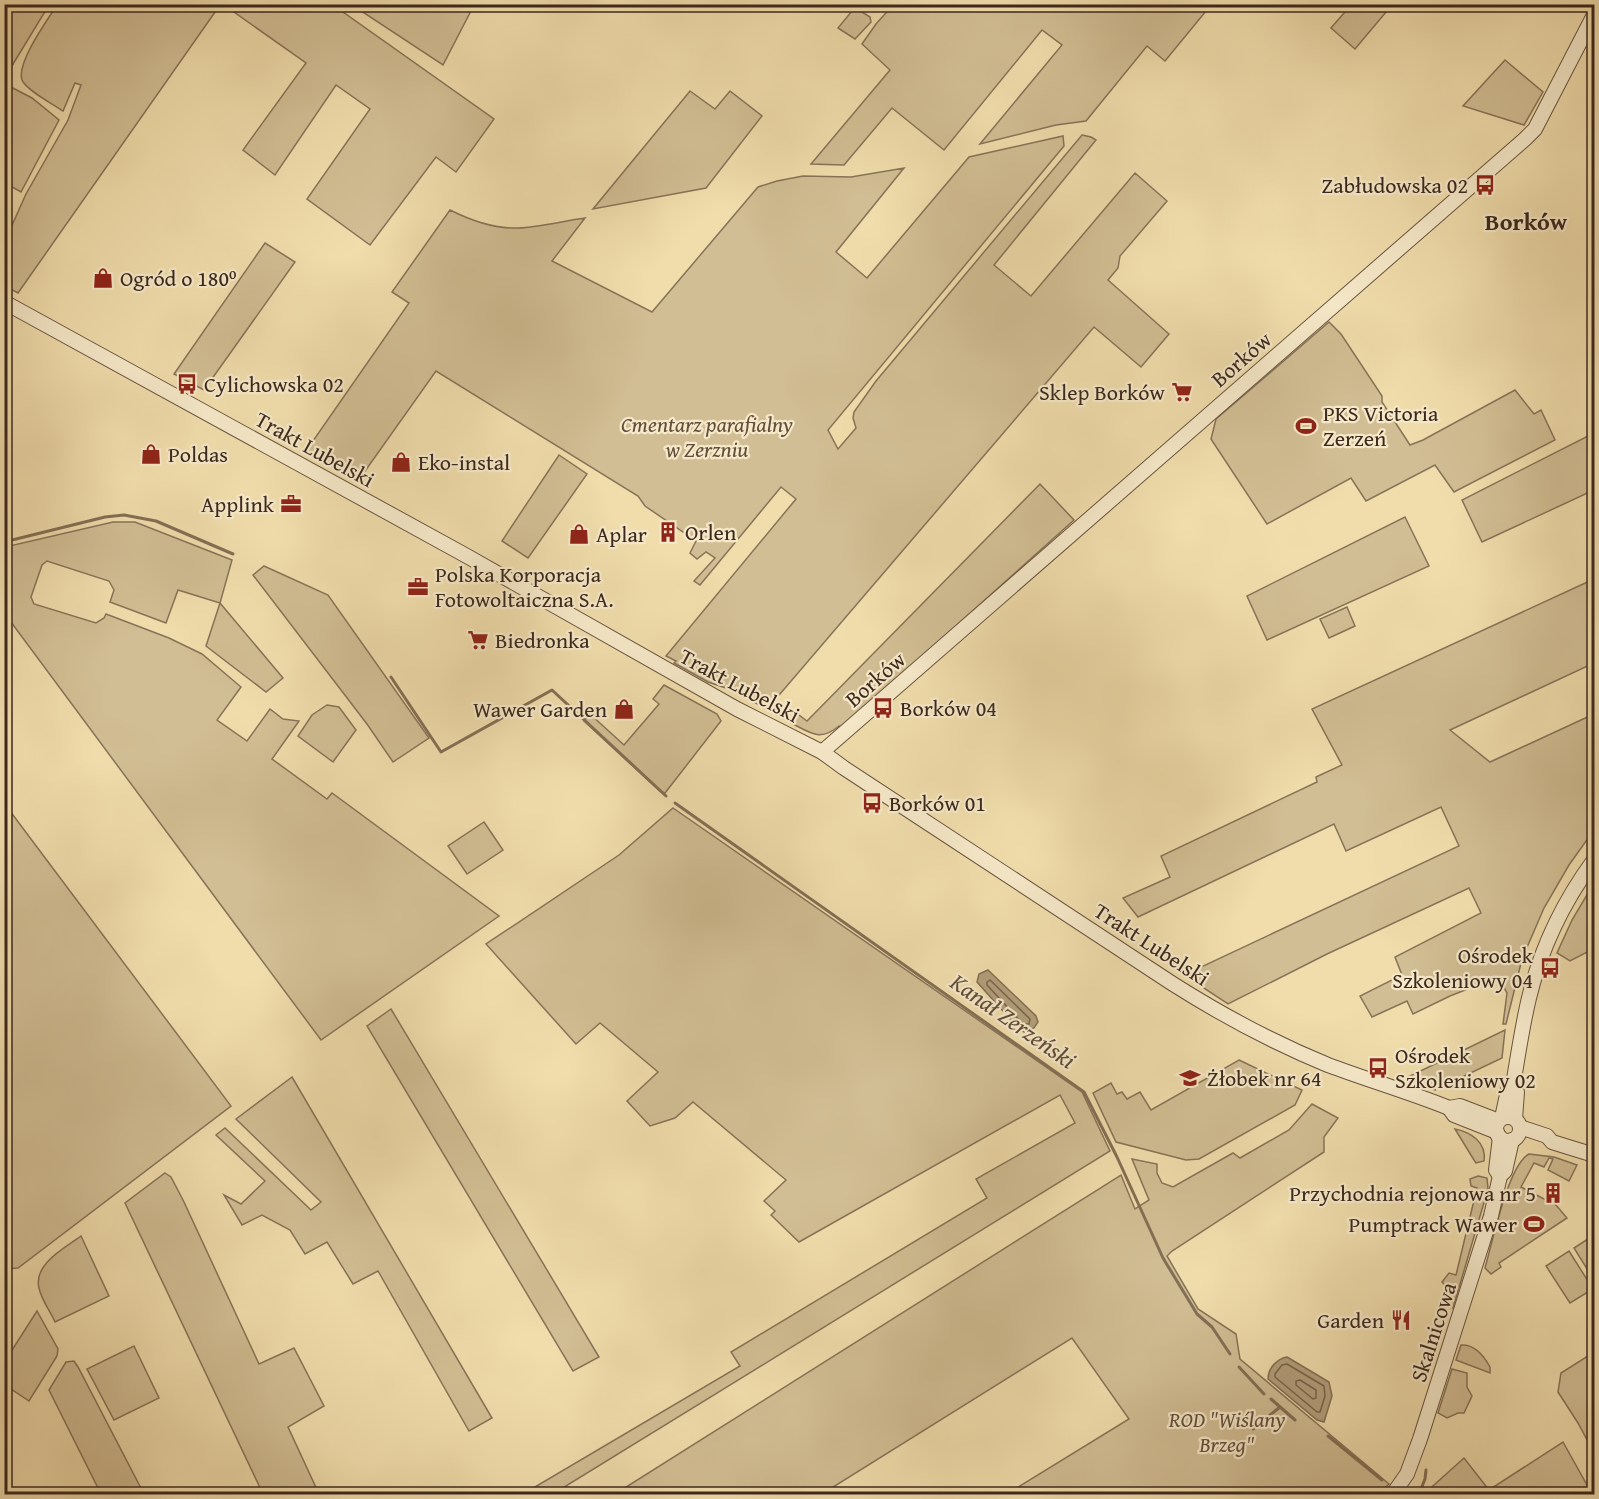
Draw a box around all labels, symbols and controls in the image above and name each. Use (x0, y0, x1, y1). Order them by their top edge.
place label: Zabłudowska 02 (1322, 169, 1468, 201)
bus stop icon: Zabłudowska 02 (1473, 173, 1497, 197)
district label: Borków (1485, 204, 1568, 239)
place label: Ogród o 180⁰ (120, 262, 236, 294)
shop icon: Ogród o 180⁰ (91, 266, 115, 290)
street label: Borków (1204, 323, 1278, 394)
place label: Cylichowska 02 (204, 368, 344, 400)
bus stop icon: Cylichowska 02 (175, 372, 199, 396)
place label: Sklep Borków (1039, 376, 1165, 408)
supermarket icon: Sklep Borków (1170, 380, 1194, 404)
place label: PKS Victoria Zerzeń (1323, 397, 1439, 454)
street label: Trakt Lubelski (250, 403, 380, 495)
park label: Cmentarz parafialny w Zerzniu (621, 408, 793, 465)
sports icon: PKS Victoria Zerzeń (1294, 414, 1318, 438)
place label: Poldas (168, 438, 228, 470)
shop icon: Poldas (139, 442, 163, 466)
place label: Eko-instal (418, 446, 510, 478)
shop icon: Eko-instal (389, 450, 413, 474)
place label: Applink (201, 488, 275, 520)
office icon: Applink (279, 492, 303, 516)
place label: Orlen (685, 516, 737, 548)
place label: Aplar (596, 518, 647, 550)
building icon: Orlen (656, 520, 680, 544)
shop icon: Aplar (567, 522, 591, 546)
place label: Polska Korporacja Fotowoltaiczna S.A. (435, 558, 614, 615)
office icon: Polska Korporacja Fotowoltaiczna S.A. (406, 575, 430, 599)
place label: Biedronka (495, 624, 590, 656)
supermarket icon: Biedronka (466, 628, 490, 652)
street label: Trakt Lubelski (674, 640, 806, 730)
street label: Borków (838, 643, 912, 714)
place label: Borków 04 (900, 692, 997, 724)
place label: Wawer Garden (473, 693, 608, 725)
bus stop icon: Borków 04 (871, 696, 895, 720)
shop icon: Wawer Garden (612, 697, 636, 721)
place label: Borków 01 (889, 787, 986, 819)
bus stop icon: Borków 01 (860, 791, 884, 815)
street label: Trakt Lubelski (1088, 895, 1216, 993)
place label: Ośrodek Szkoleniowy 04 (1392, 939, 1534, 996)
bus stop icon: Ośrodek Szkoleniowy 04 (1538, 956, 1562, 980)
water label: Kanał Zerzeński (943, 964, 1083, 1077)
place label: Ośrodek Szkoleniowy 02 (1395, 1039, 1536, 1096)
bus stop icon: Ośrodek Szkoleniowy 02 (1366, 1056, 1390, 1080)
place label: Żłobek nr 64 (1207, 1062, 1322, 1094)
school or university icon: Żłobek nr 64 (1178, 1066, 1202, 1090)
place label: Przychodnia rejonowa nr 5 (1289, 1177, 1536, 1209)
building icon: Przychodnia rejonowa nr 5 (1541, 1181, 1565, 1205)
place label: Pumptrack Wawer (1348, 1208, 1517, 1240)
sports icon: Pumptrack Wawer (1522, 1212, 1546, 1236)
street label: Skalnicowa (1402, 1277, 1464, 1386)
place label: Garden (1317, 1304, 1385, 1336)
restaurant icon: Garden (1389, 1308, 1413, 1332)
park label: ROD "Wiślany Brzeg" (1168, 1403, 1285, 1460)

